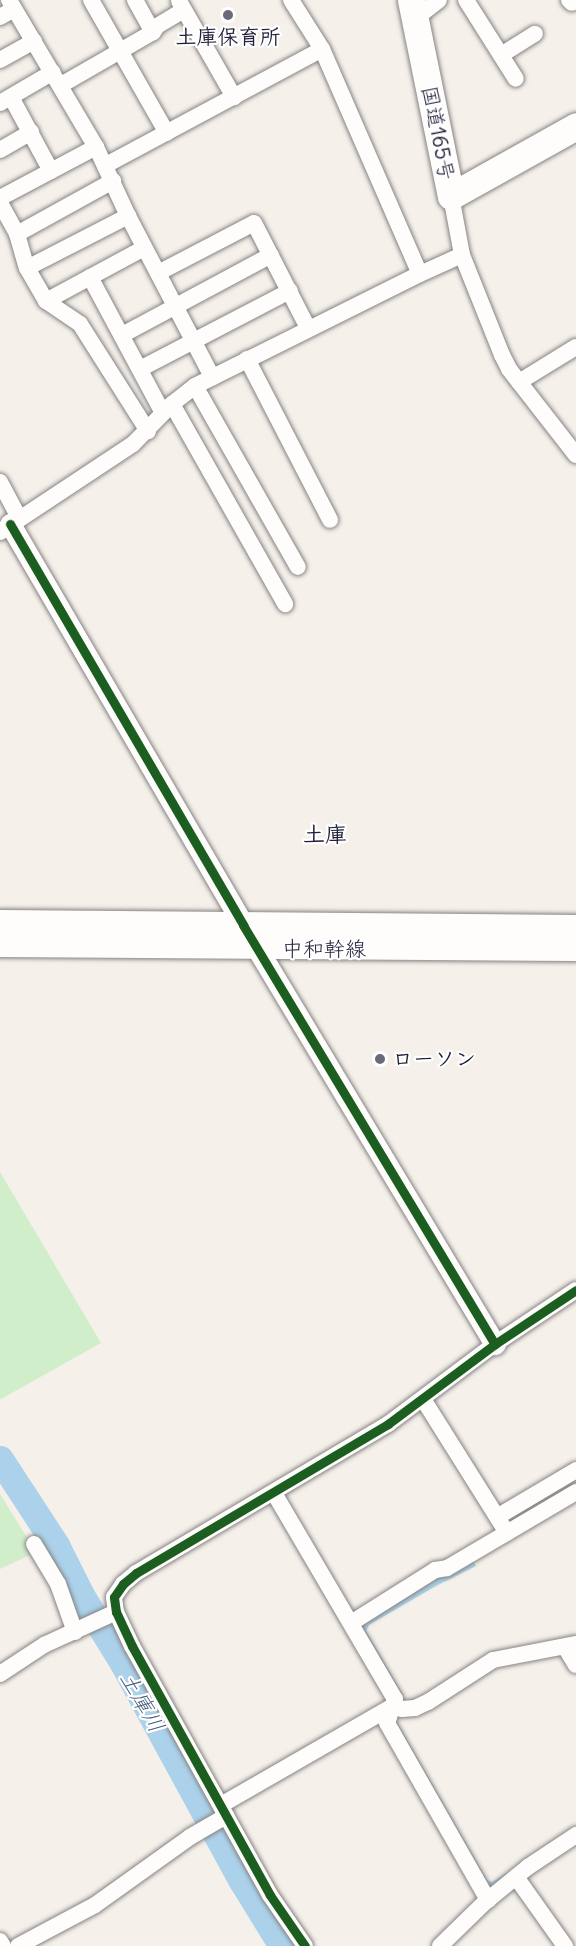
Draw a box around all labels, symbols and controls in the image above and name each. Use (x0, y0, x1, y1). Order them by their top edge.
marker: 土庫保育所 (221, 8, 235, 22)
place label: 土庫保育所 (176, 24, 280, 50)
street label: 国道165号 (417, 84, 459, 182)
district label: 土庫 (303, 822, 347, 848)
street label: 中和幹線 (282, 936, 366, 962)
place label: ローソン (392, 1046, 476, 1072)
marker: ローソン (373, 1052, 387, 1066)
water label: 土庫川 (114, 1667, 170, 1737)

